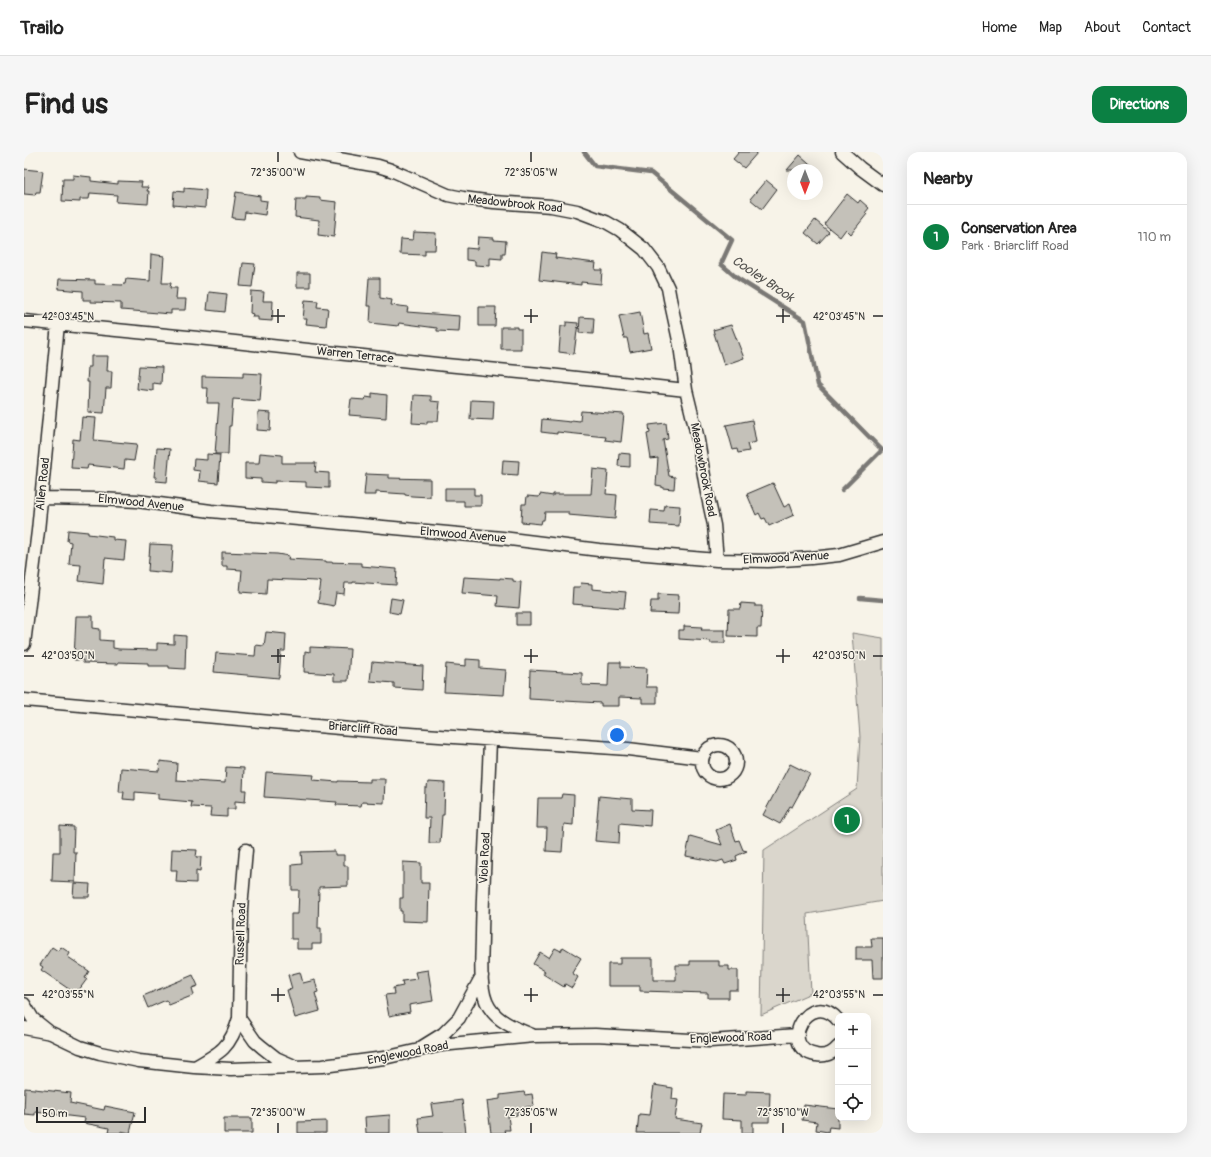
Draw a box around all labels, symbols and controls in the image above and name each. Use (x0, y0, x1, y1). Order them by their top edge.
text: Trailo (20, 16, 64, 40)
text: Home (982, 19, 1017, 36)
text: Map (1039, 19, 1062, 36)
text: About (1084, 19, 1120, 36)
text: Contact (1142, 19, 1191, 36)
button: Directions (1092, 86, 1187, 123)
text: Find us (24, 87, 108, 122)
north arrow (787, 164, 823, 200)
text: 72°35'00"W (251, 167, 306, 179)
text: 72°35'05"W (504, 167, 558, 179)
text: Nearby (923, 168, 972, 189)
street label: Meadowbrook Road (467, 192, 563, 216)
text: Conservation Area (961, 219, 1077, 238)
text: 1 (933, 229, 939, 245)
text: 110 m (1138, 229, 1171, 245)
text: Park · Briarcliff Road (961, 238, 1069, 254)
water label: Cooley Brook (729, 253, 798, 306)
text: 42°03'45"N (42, 311, 94, 323)
text: 42°03'45"N (813, 311, 865, 323)
street label: Warren Terrace (316, 344, 394, 367)
street label: Meadowbrook Road (687, 422, 719, 518)
street label: Allen Road (33, 457, 53, 511)
street label: Elmwood Avenue (97, 491, 185, 515)
street label: Elmwood Avenue (419, 524, 507, 546)
street label: Elmwood Avenue (743, 548, 829, 568)
text: 42°03'50"N (41, 650, 95, 662)
text: 42°03'50"N (812, 650, 866, 662)
street label: Briarcliff Road (328, 719, 398, 740)
your location (607, 725, 627, 745)
pin: 1 (834, 805, 860, 835)
street label: Viola Road (476, 832, 494, 884)
street label: Russell Road (232, 902, 250, 966)
text: 42°03'55"N (42, 989, 94, 1001)
text: 42°03'55"N (813, 989, 865, 1001)
map controls (835, 1013, 871, 1121)
button: + (835, 1013, 871, 1049)
street label: Englewood Road (690, 1029, 772, 1047)
street label: Englewood Road (366, 1038, 450, 1068)
button: − (835, 1049, 871, 1085)
button: locate (835, 1085, 871, 1121)
scale bar (36, 1105, 146, 1124)
text: 50 m (42, 1107, 68, 1120)
text: 72°35'00"W (251, 1107, 306, 1119)
text: 72°35'05"W (504, 1107, 558, 1119)
text: 72°35'10"W (757, 1107, 809, 1119)

